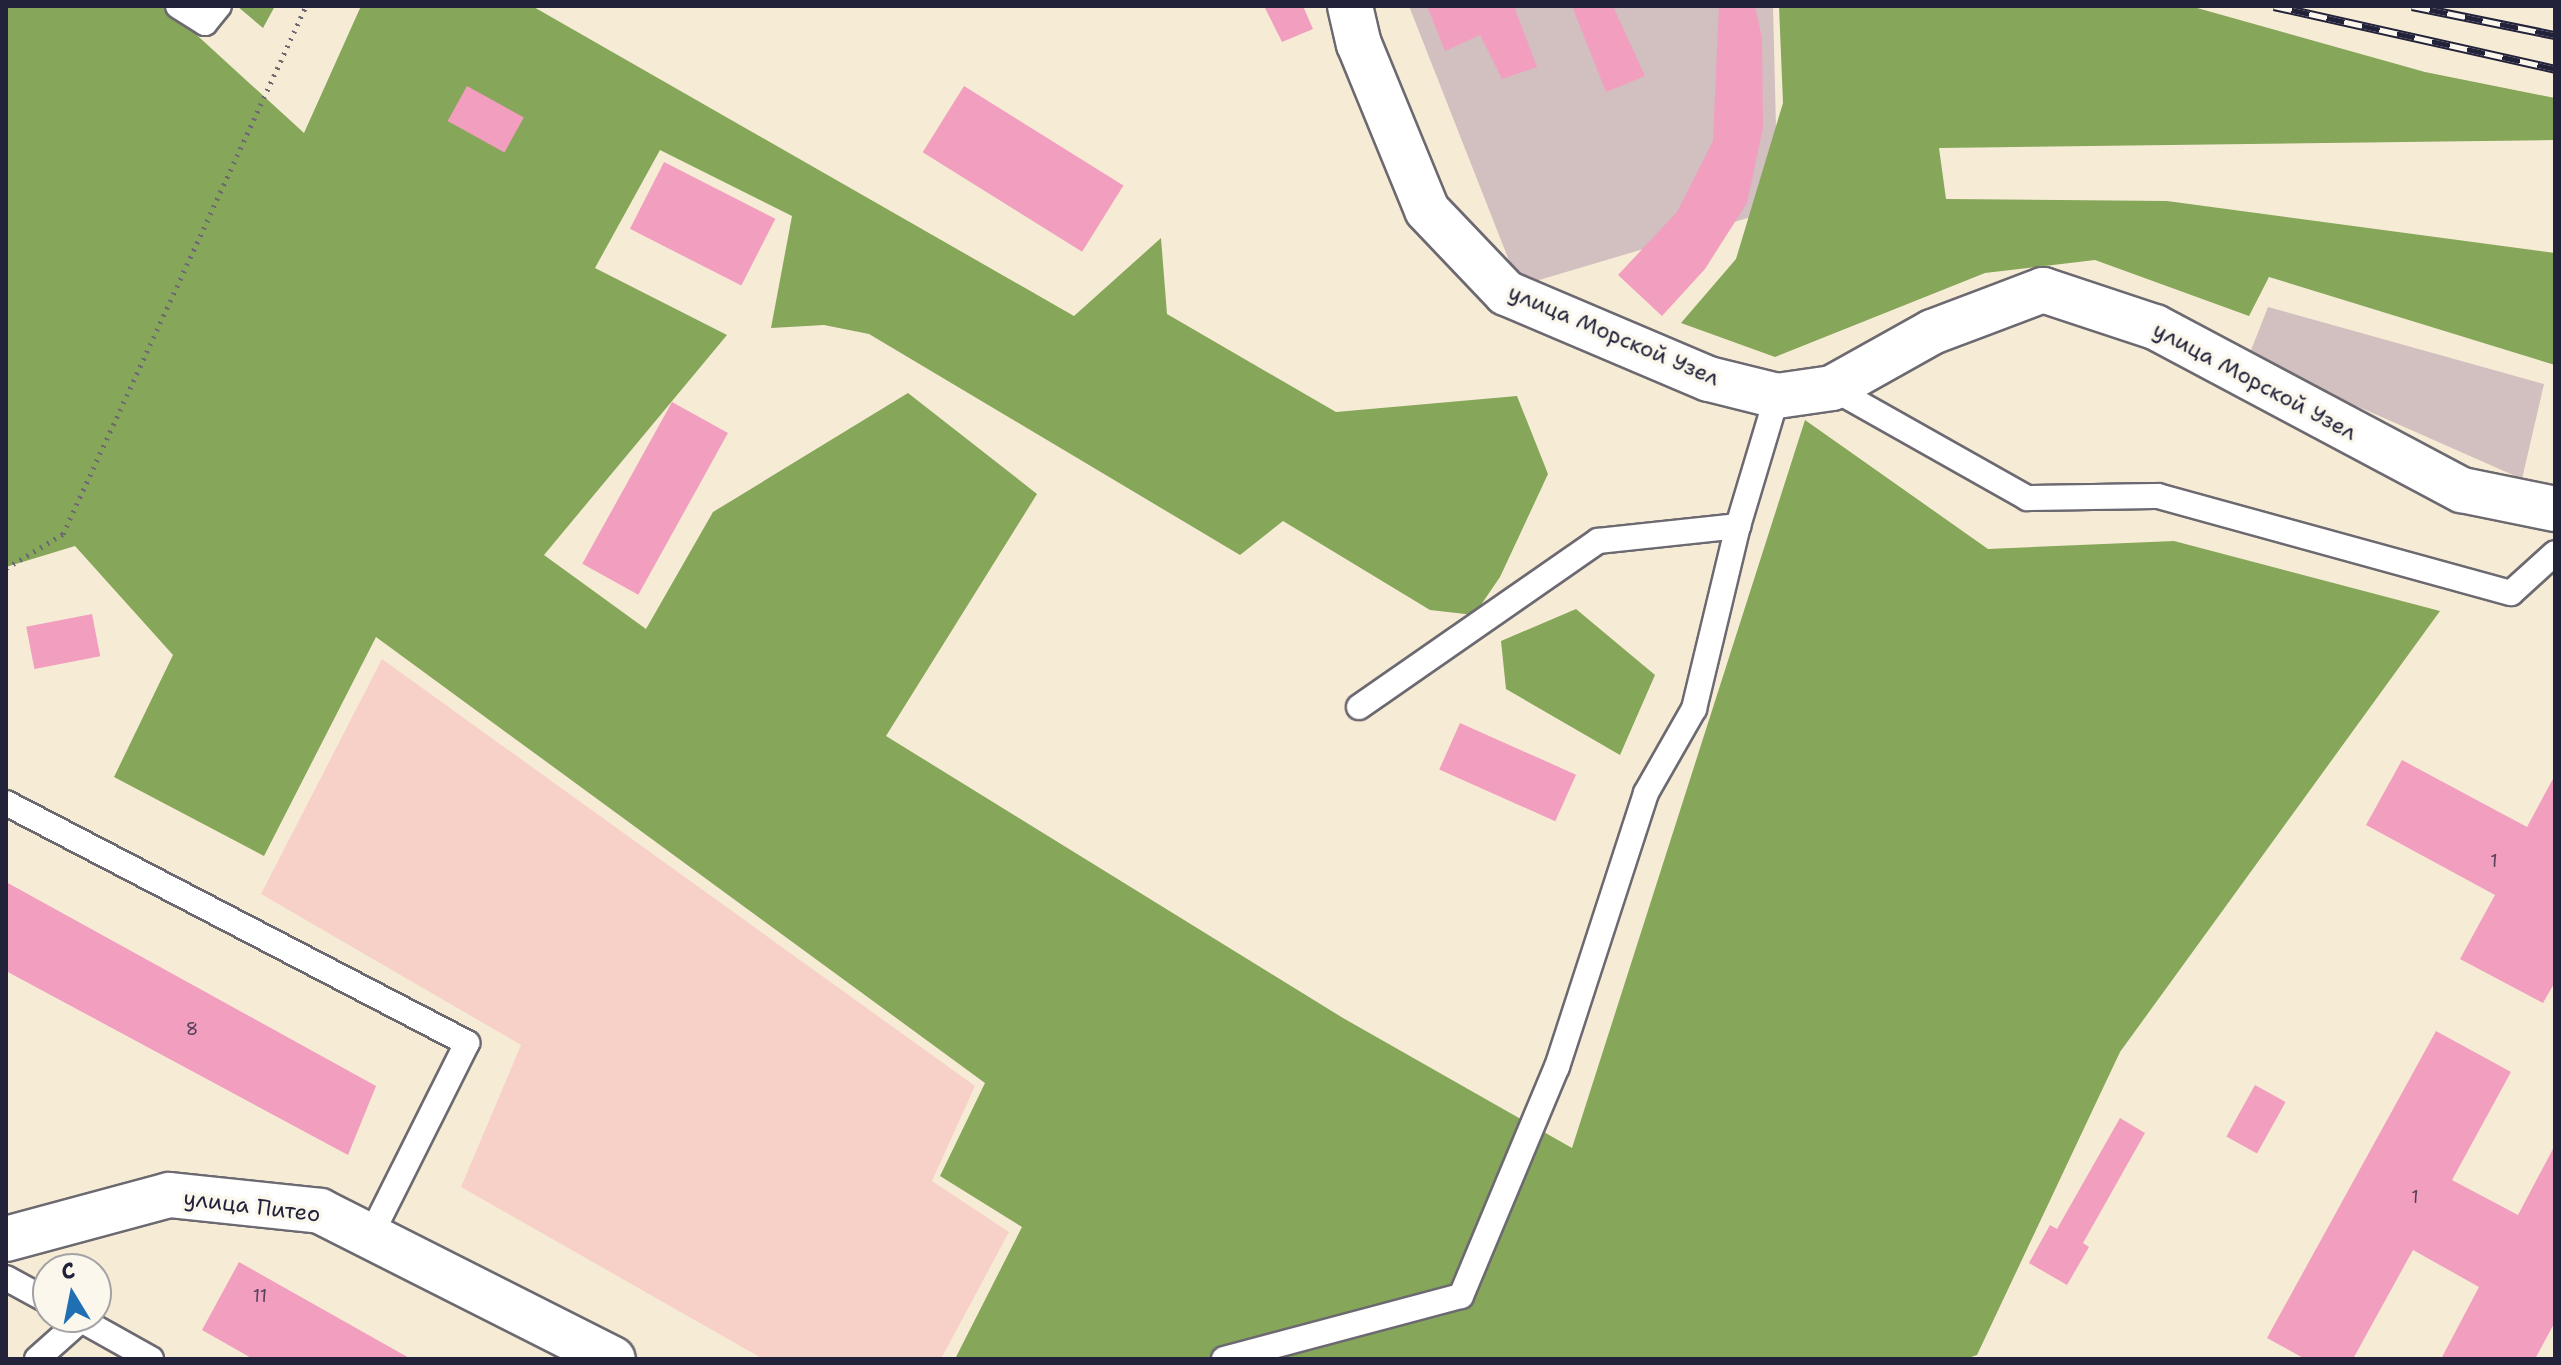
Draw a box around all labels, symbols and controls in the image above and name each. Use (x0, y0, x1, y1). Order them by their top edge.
street label: улица Морской Узел (1505, 279, 1723, 391)
street label: улица Морской Узел (2149, 316, 2361, 446)
house number: 1 (2490, 850, 2498, 872)
house number: 8 (186, 1018, 198, 1040)
street label: улица Питео (182, 1185, 322, 1227)
house number: 1 (2411, 1186, 2419, 1208)
north arrow (32, 1253, 112, 1333)
text: С (59, 1255, 77, 1286)
house number: 11 (253, 1285, 267, 1307)

